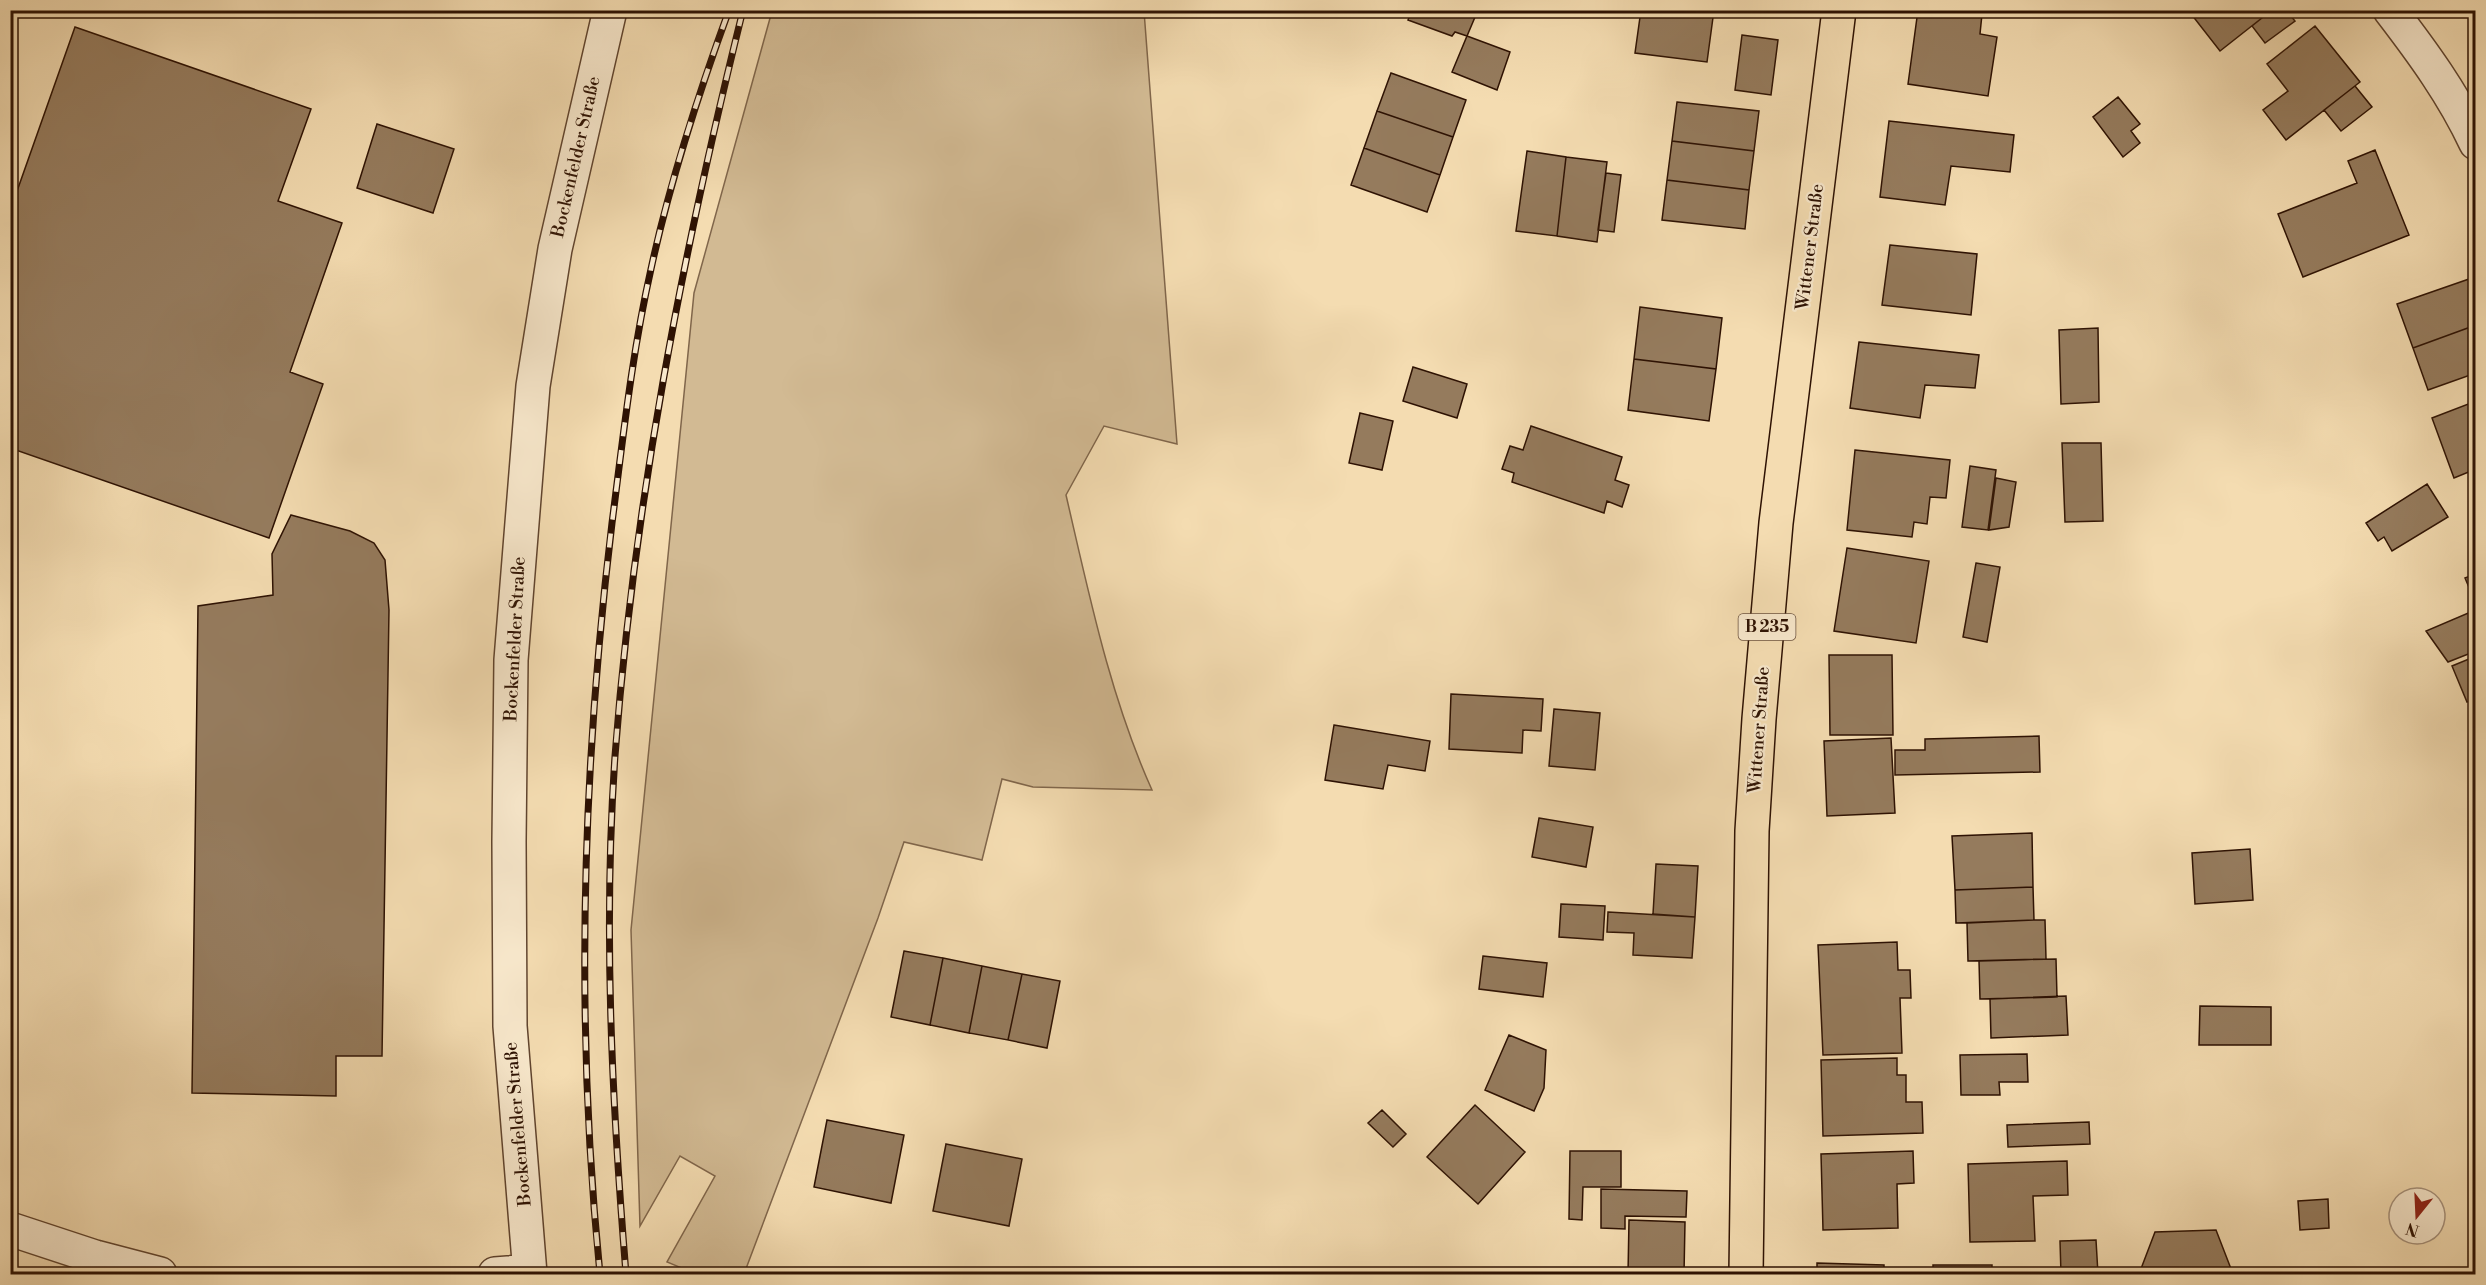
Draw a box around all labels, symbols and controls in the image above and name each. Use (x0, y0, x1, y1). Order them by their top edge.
street label: Bockenfelder Straße (546, 74, 606, 241)
street label: Wittener Straße (1791, 183, 1829, 312)
street label: Bockenfelder Straße (499, 556, 531, 723)
road number: B 235 (1738, 614, 1796, 640)
street label: Wittener Straße (1743, 666, 1775, 795)
street label: Bockenfelder Straße (499, 1041, 537, 1208)
north arrow (2387, 1186, 2447, 1246)
text: N (2403, 1218, 2422, 1241)

